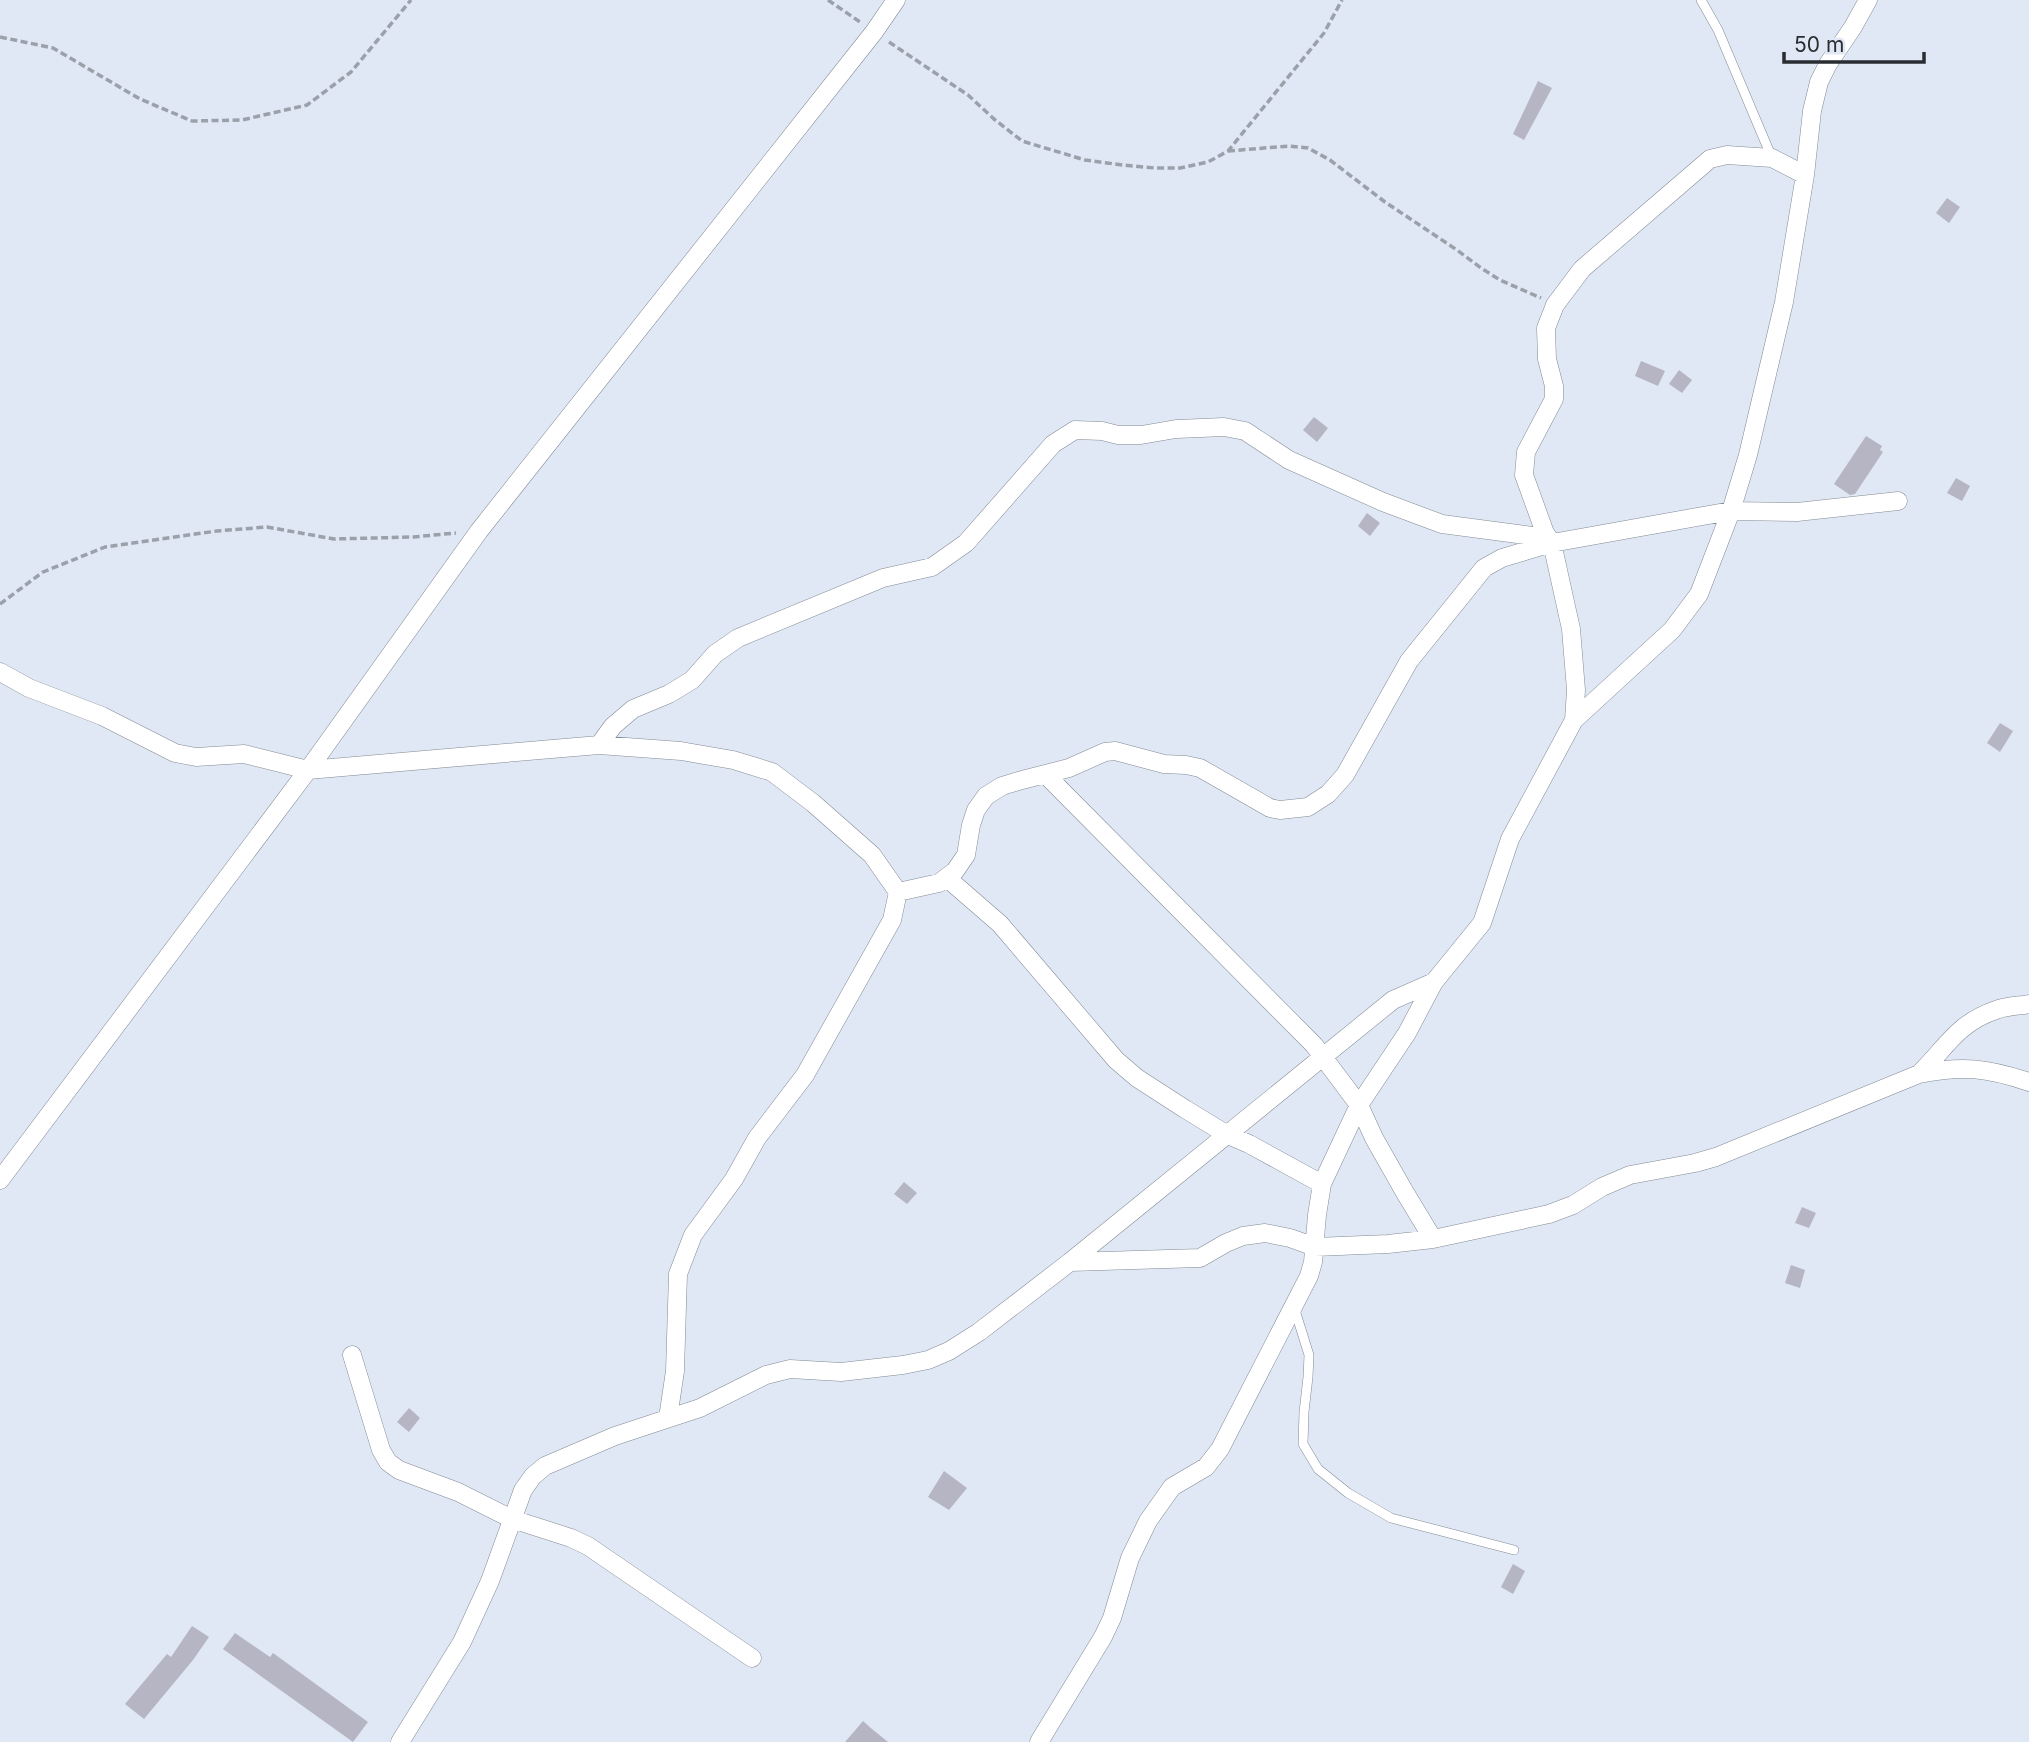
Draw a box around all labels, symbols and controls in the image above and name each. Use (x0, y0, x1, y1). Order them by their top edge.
scale bar (1784, 21, 1924, 65)
text: 50 m (1794, 32, 1844, 57)

